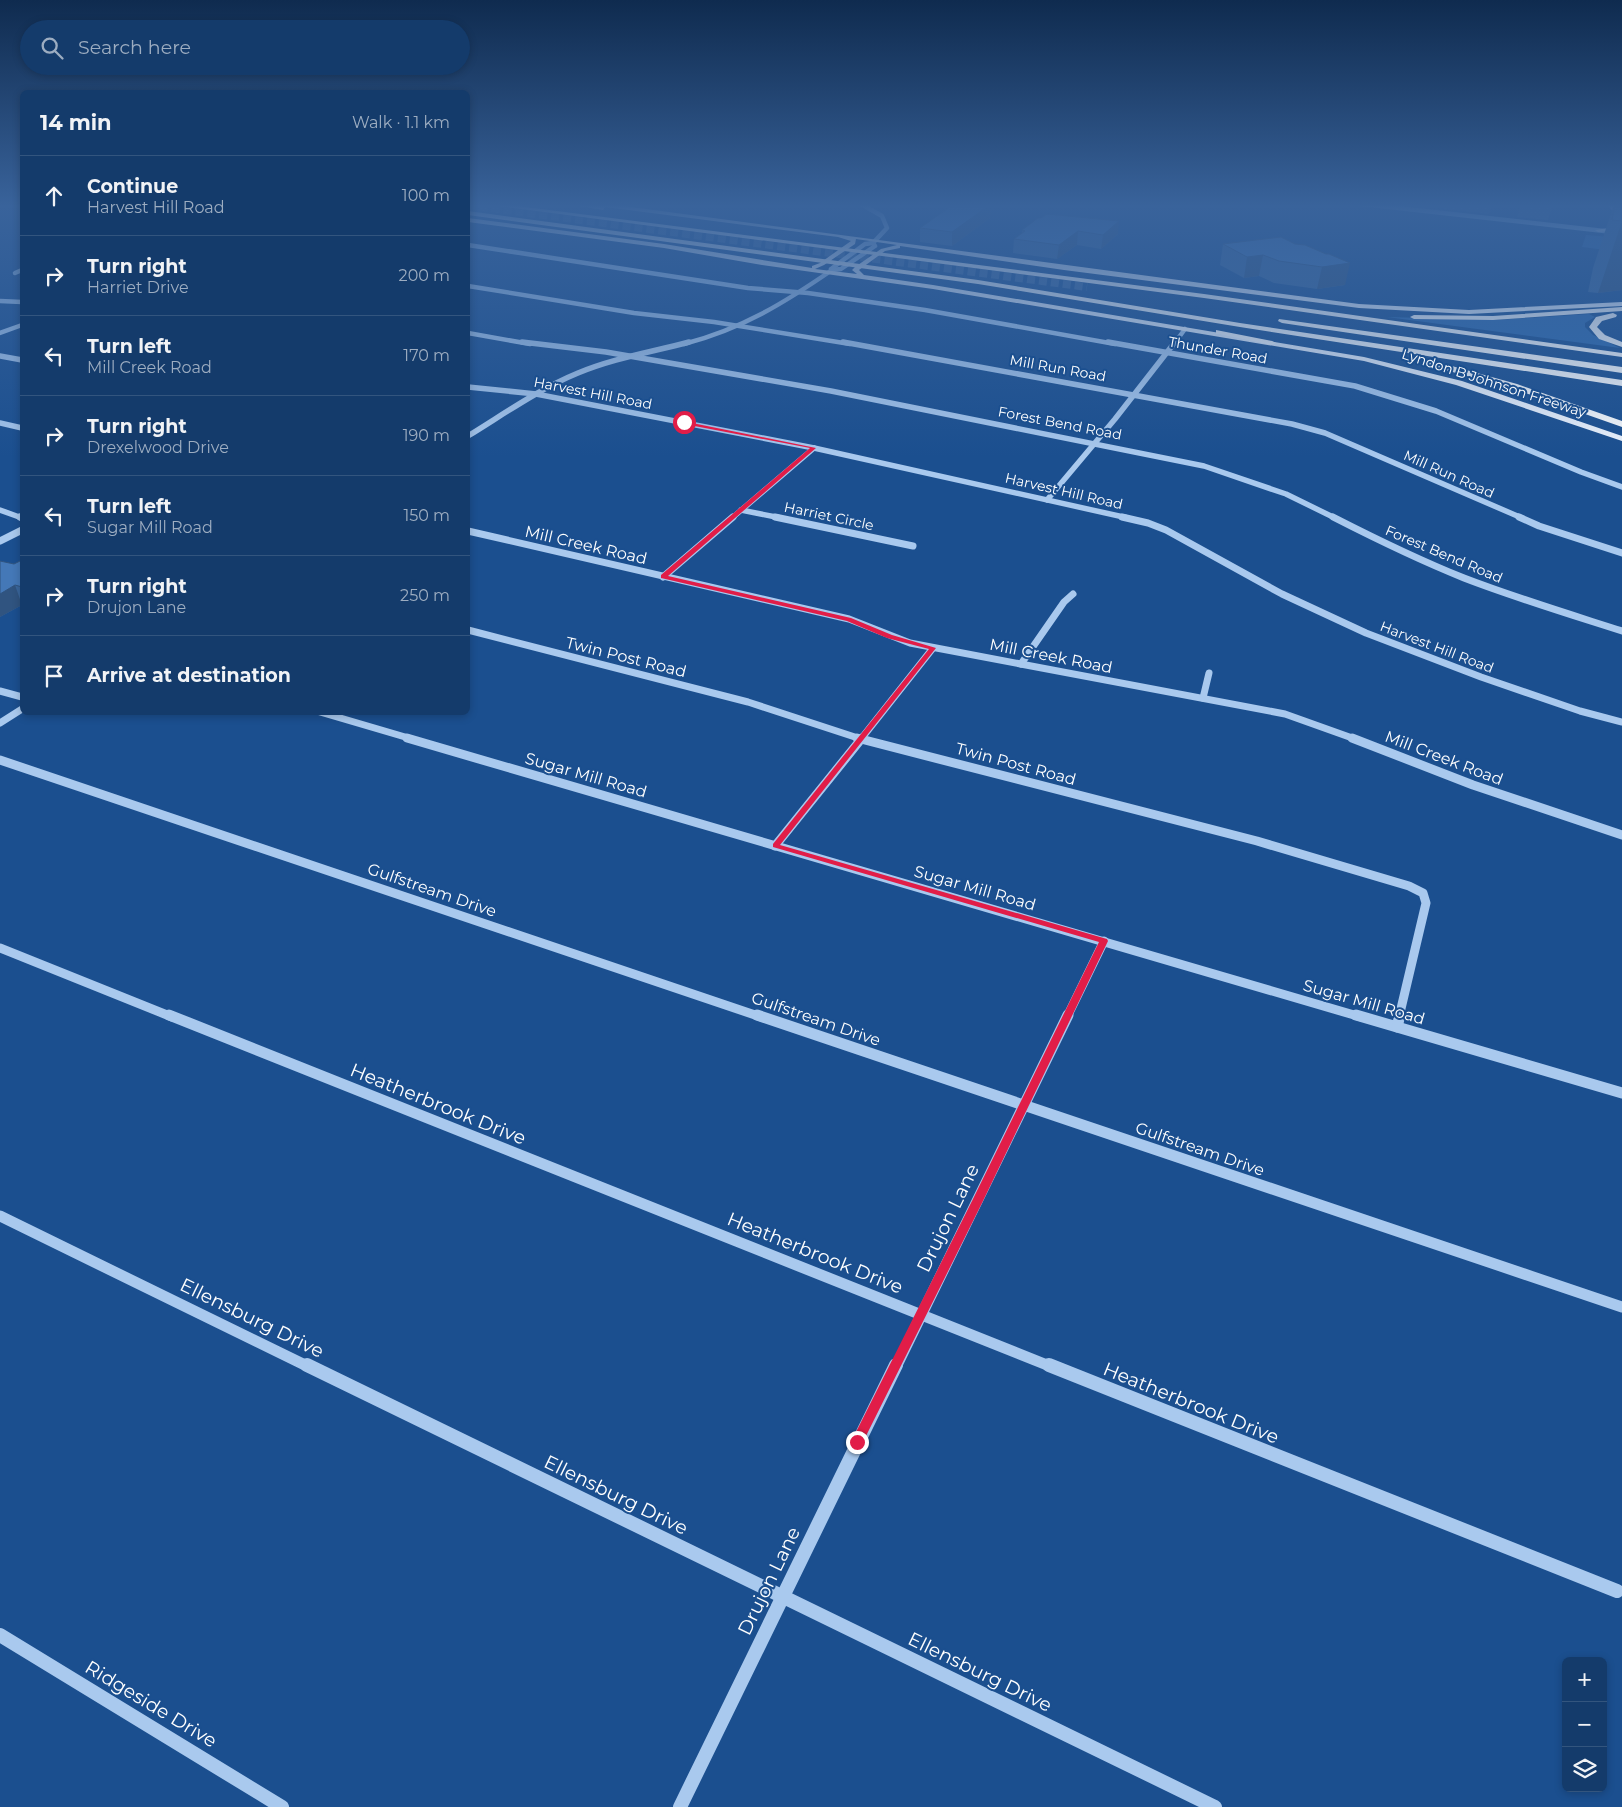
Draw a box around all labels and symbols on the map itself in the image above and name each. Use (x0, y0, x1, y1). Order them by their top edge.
street label: Thunder Road (1167, 332, 1269, 368)
street label: Lyndon B Johnson Freeway (1399, 345, 1589, 421)
street label: Mill Run Road (1008, 351, 1108, 385)
street label: Harvest Hill Road (532, 373, 654, 413)
street label: Forest Bend Road (997, 402, 1123, 444)
route start (673, 411, 696, 434)
street label: Mill Run Road (1401, 446, 1497, 502)
street label: Harvest Hill Road (1003, 469, 1125, 513)
street label: Harriet Circle (782, 498, 876, 534)
street label: Forest Bend Road (1383, 521, 1505, 587)
street label: Mill Creek Road (523, 522, 649, 568)
street label: Harvest Hill Road (1378, 617, 1496, 677)
street label: Twin Post Road (564, 633, 688, 681)
street label: Mill Creek Road (988, 635, 1114, 677)
street label: Mill Creek Road (1382, 727, 1506, 789)
street label: Twin Post Road (954, 739, 1078, 789)
street label: Sugar Mill Road (523, 749, 649, 801)
street label: Gulfstream Drive (365, 859, 499, 921)
street label: Sugar Mill Road (912, 862, 1038, 914)
street label: Sugar Mill Road (1301, 976, 1427, 1028)
street label: Gulfstream Drive (749, 988, 883, 1050)
street label: Heatherbrook Drive (347, 1058, 529, 1150)
street label: Gulfstream Drive (1133, 1118, 1267, 1180)
street label: Drujon Lane (912, 1160, 984, 1276)
street label: Heatherbrook Drive (724, 1207, 906, 1299)
street label: Ellensburg Drive (176, 1273, 328, 1363)
street label: Heatherbrook Drive (1100, 1357, 1282, 1449)
route end (846, 1431, 869, 1454)
street label: Ellensburg Drive (540, 1450, 692, 1540)
street label: Drujon Lane (733, 1523, 805, 1639)
street label: Ellensburg Drive (904, 1627, 1056, 1717)
street label: Ridgeside Drive (81, 1656, 221, 1752)

